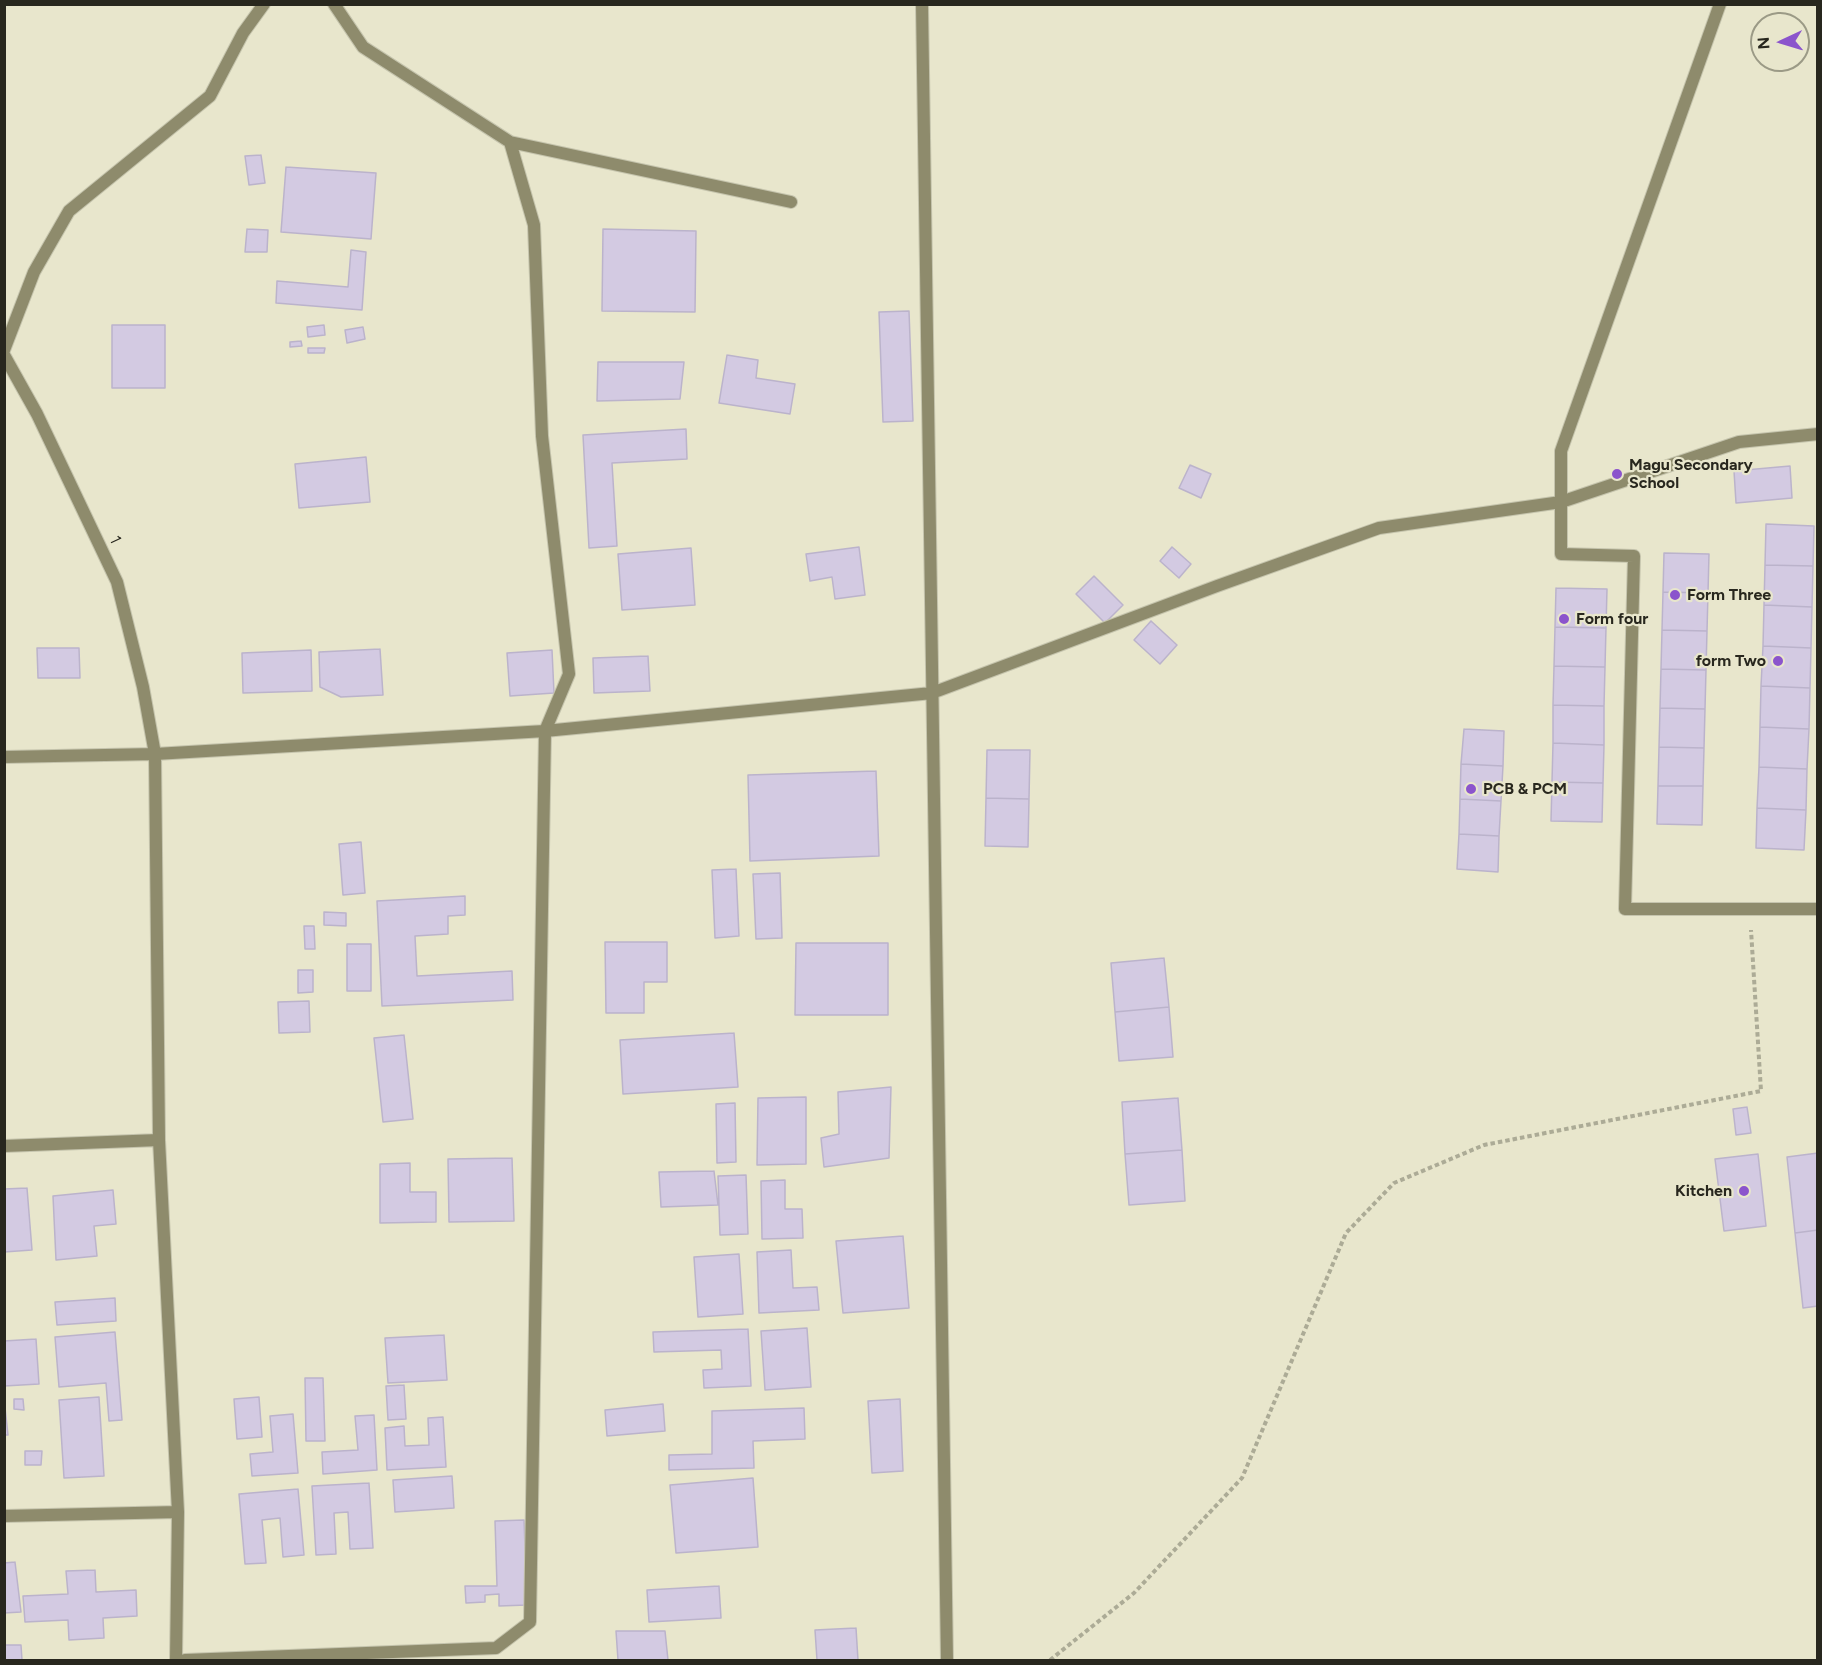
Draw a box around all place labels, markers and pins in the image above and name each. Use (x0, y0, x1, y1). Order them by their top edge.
place label: Magu Secondary School (1629, 455, 1753, 493)
marker: Magu Secondary School (1610, 467, 1624, 481)
place label: Form Three (1687, 585, 1771, 605)
marker: Form Three (1668, 588, 1682, 602)
place label: Form four (1576, 609, 1648, 629)
marker: Form four (1557, 612, 1571, 626)
place label: form Two (1696, 651, 1766, 671)
marker: form Two (1771, 654, 1785, 668)
place label: PCB & PCM (1483, 779, 1567, 799)
marker: PCB & PCM (1464, 782, 1478, 796)
place label: Kitchen (1675, 1181, 1732, 1201)
marker: Kitchen (1737, 1184, 1751, 1198)

